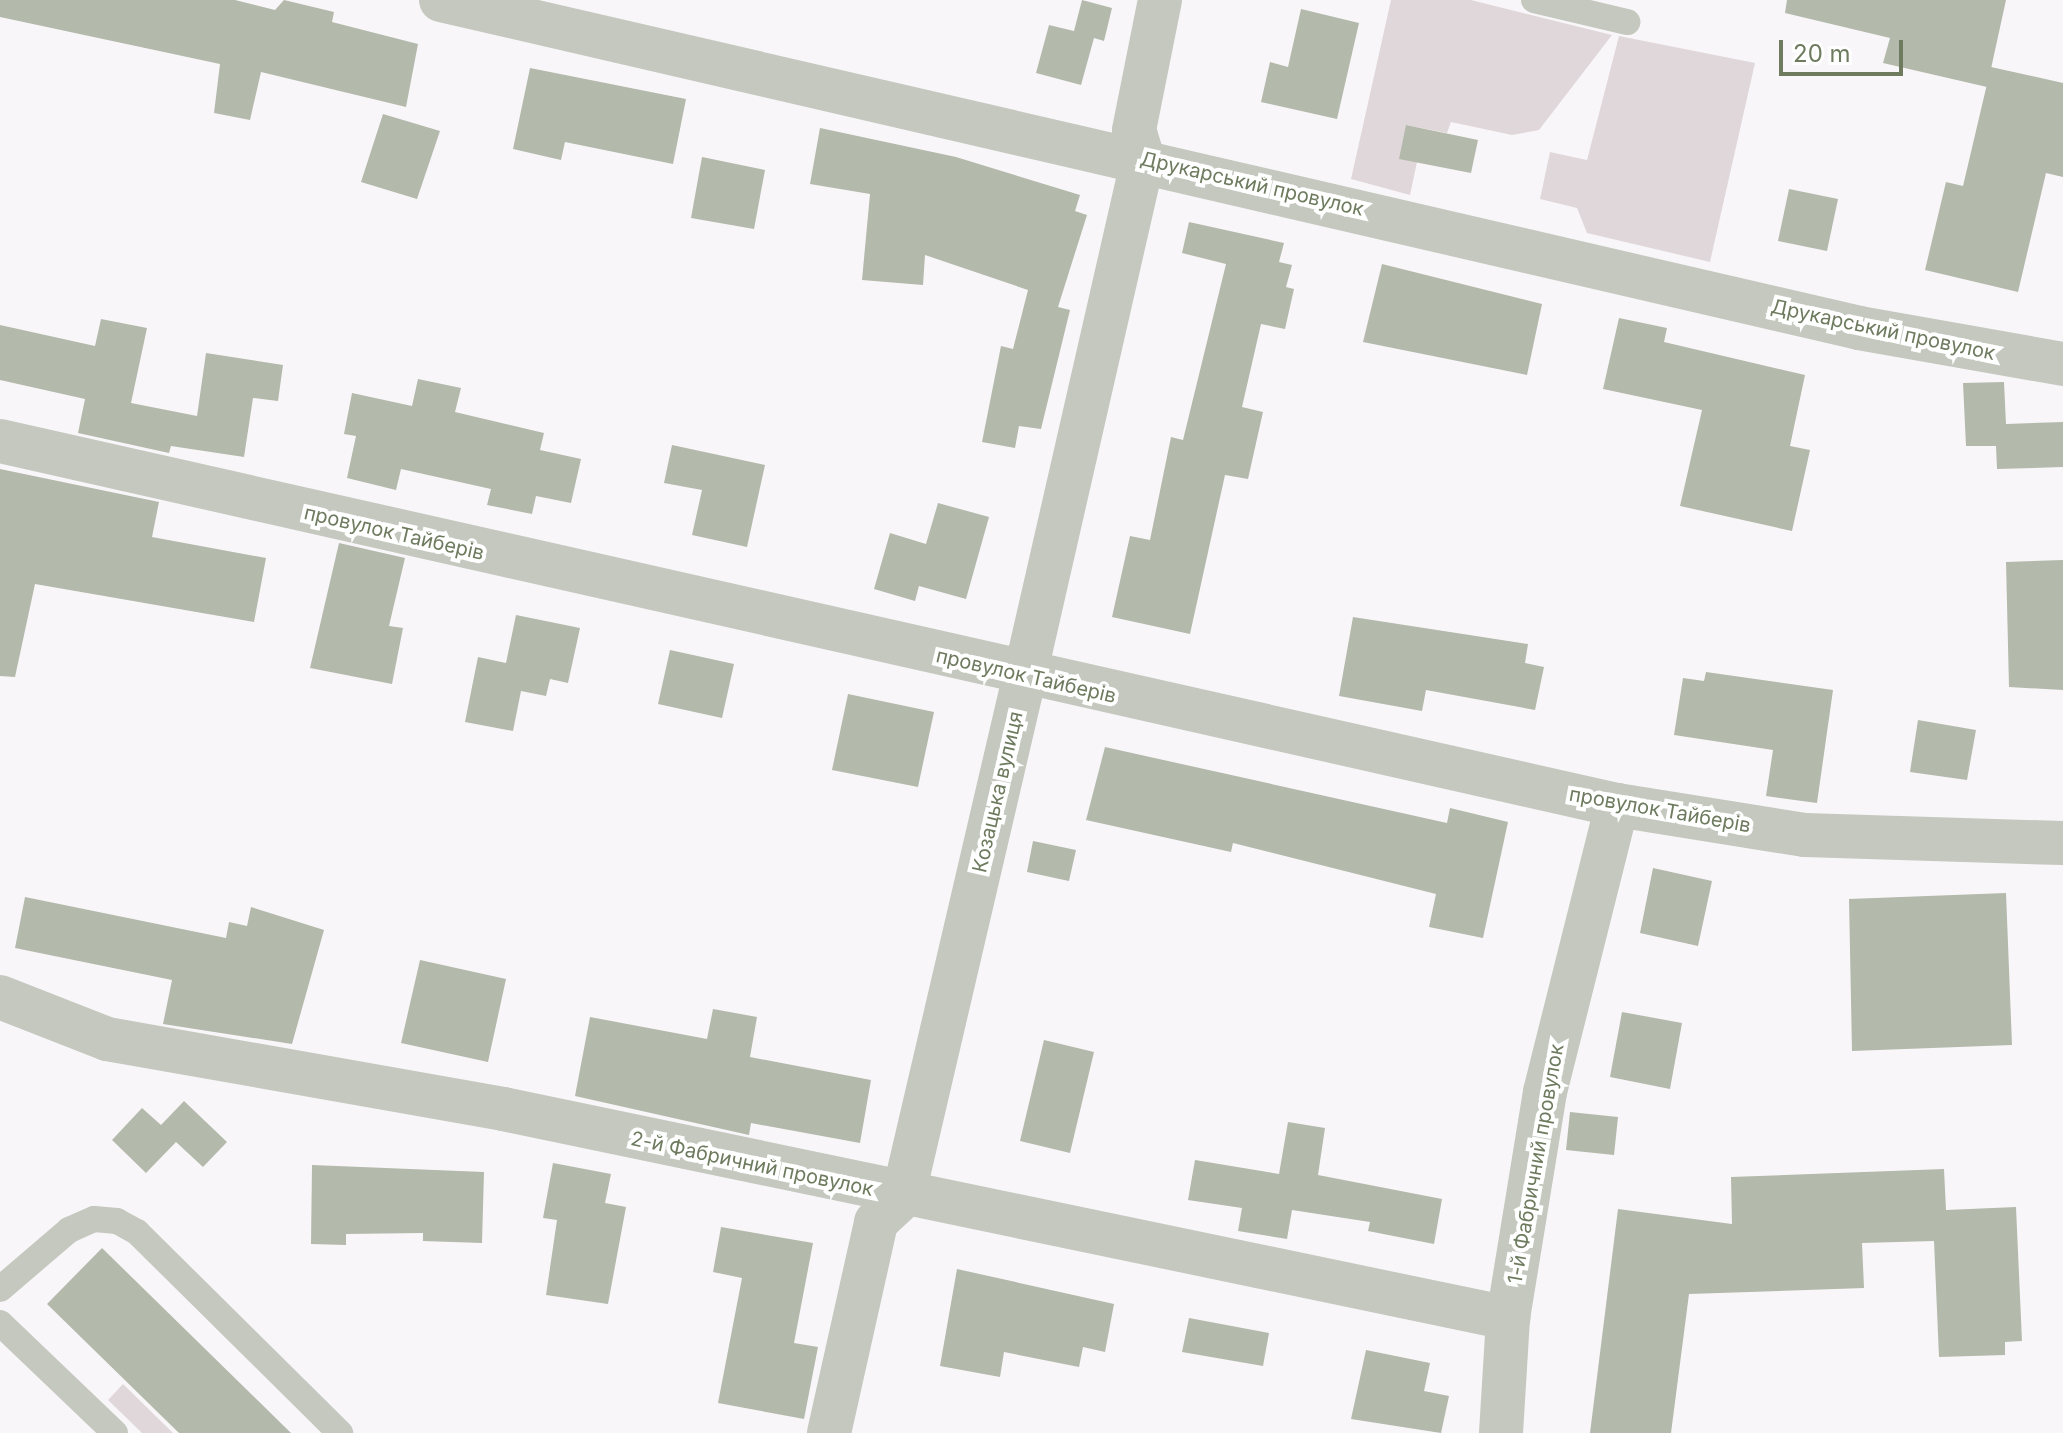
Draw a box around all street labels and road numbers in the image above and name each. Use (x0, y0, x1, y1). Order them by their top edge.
street label: Друкарський провулок (1138, 147, 1366, 221)
street label: Друкарський провулок (1769, 295, 1997, 365)
street label: провулок Тайберів (302, 501, 486, 565)
street label: провулок Тайберів (934, 644, 1118, 708)
street label: Козацька вулиця (968, 709, 1028, 875)
street label: провулок Тайберів (1567, 782, 1753, 838)
street label: 1-й Фабричний провулок (1503, 1042, 1569, 1286)
street label: 2-й Фабричний провулок (629, 1127, 875, 1201)

